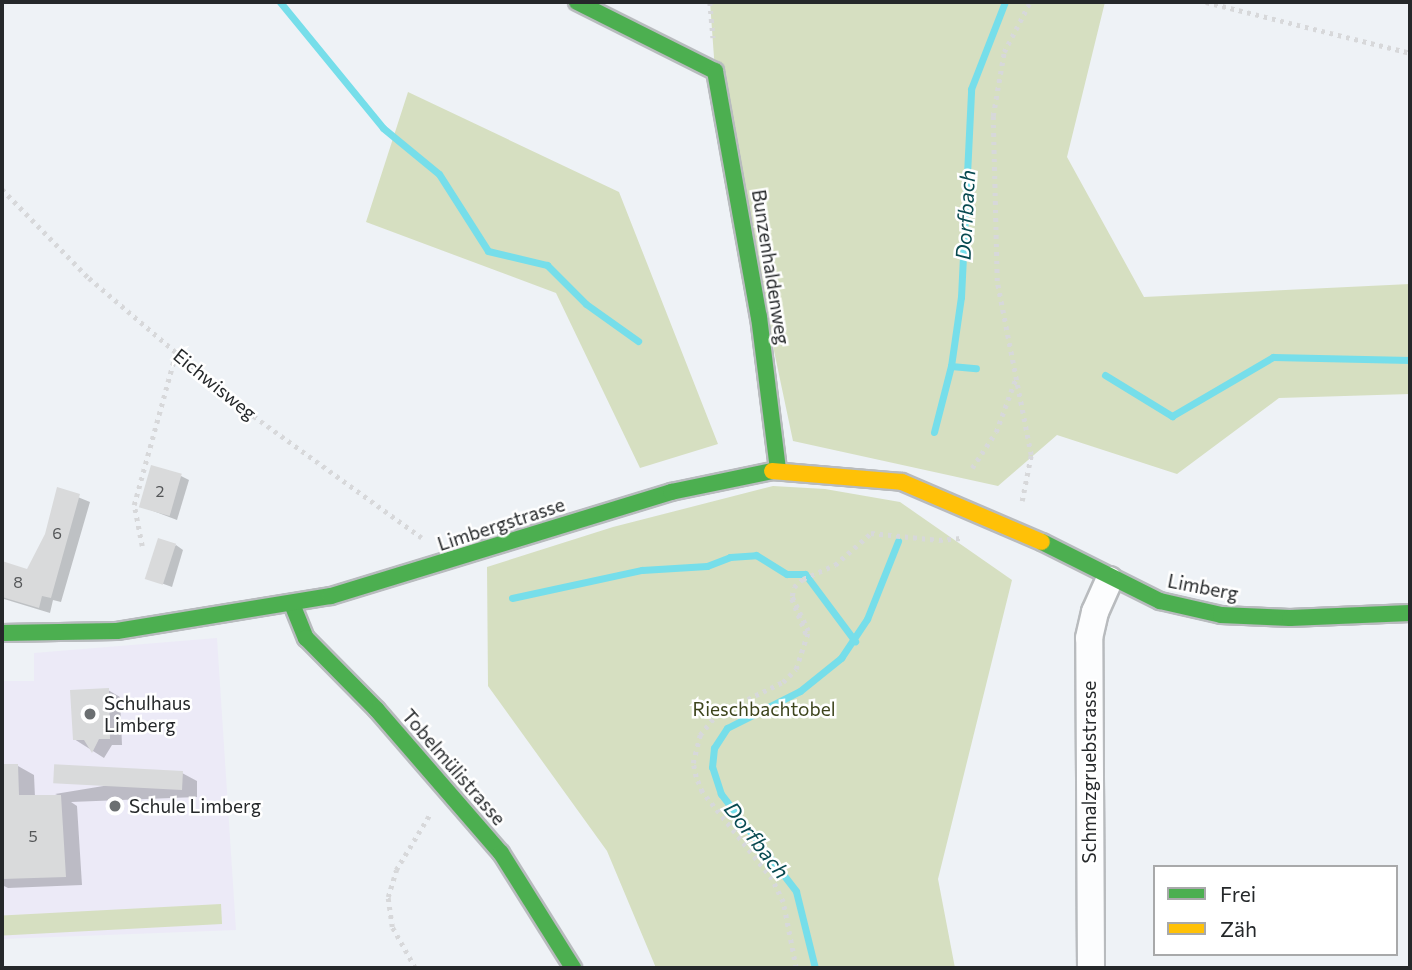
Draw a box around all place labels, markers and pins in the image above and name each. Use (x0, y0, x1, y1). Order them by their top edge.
place label: Schulhaus Limberg (104, 692, 191, 736)
marker: Schulhaus Limberg (82, 706, 98, 722)
place label: Schule Limberg (129, 795, 261, 817)
marker: Schule Limberg (107, 798, 123, 814)

